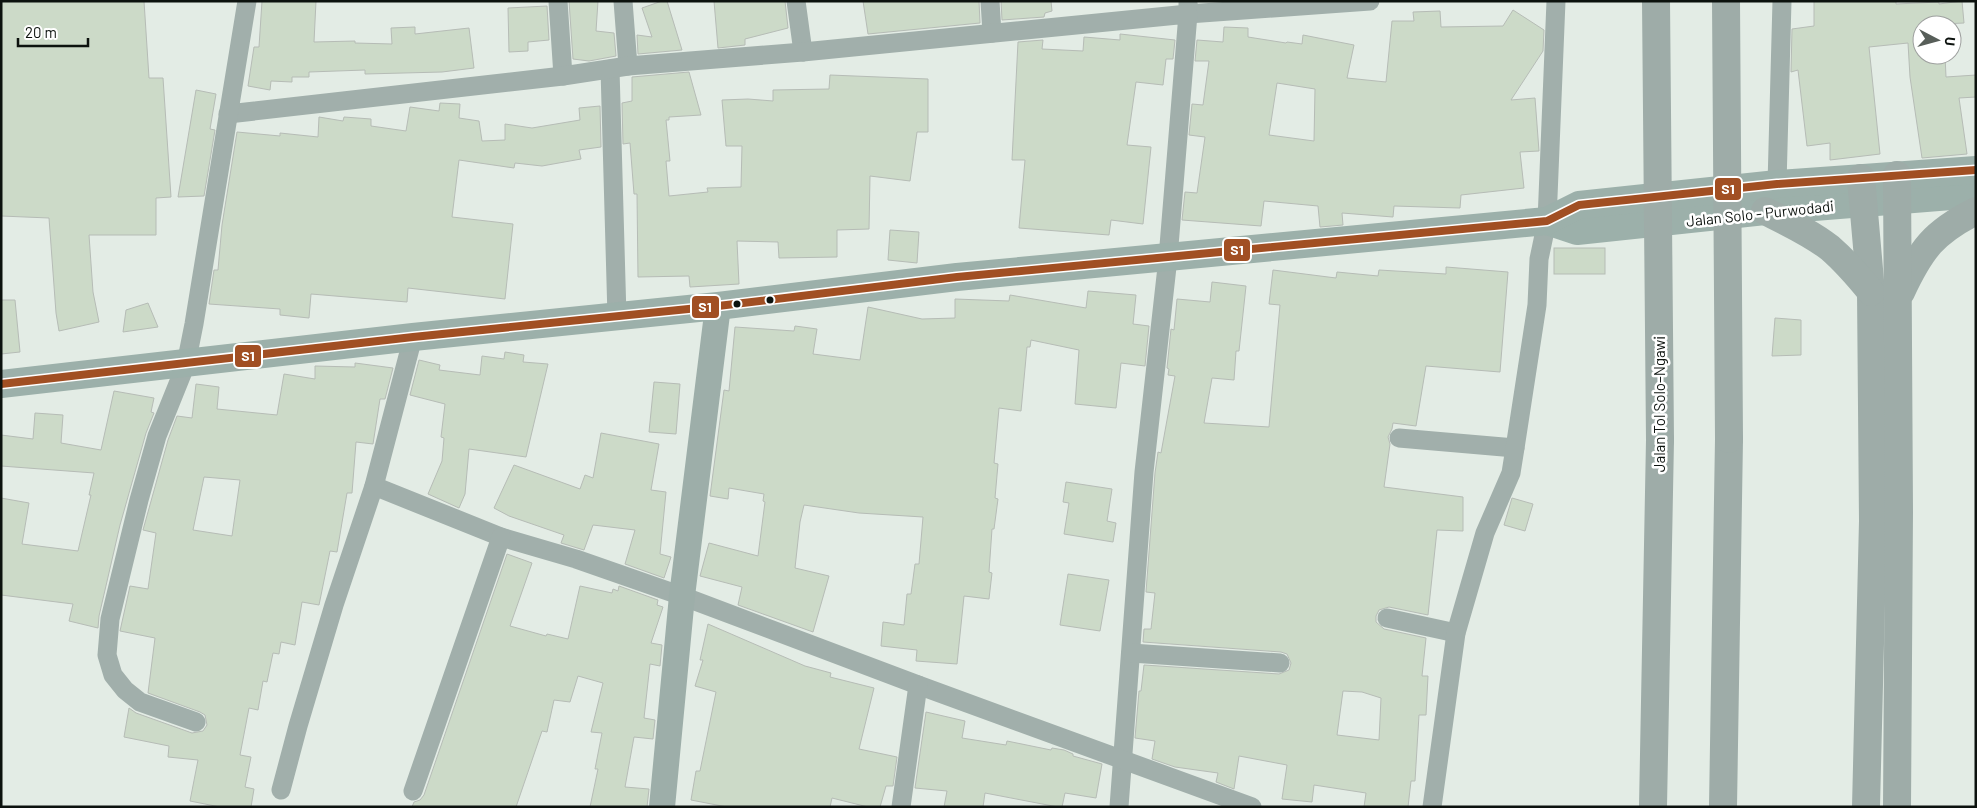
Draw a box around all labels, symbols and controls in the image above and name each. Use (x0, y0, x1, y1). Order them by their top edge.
scale bar (18, 15, 88, 47)
north arrow (1912, 15, 1962, 65)
text: 20 m (25, 23, 57, 41)
text: U (1941, 36, 1959, 47)
line badge: S1 (1714, 177, 1742, 201)
text: S1 (1721, 180, 1735, 197)
street label: Jalan Solo - Purwodadi (1685, 196, 1835, 230)
line badge: S1 (1223, 238, 1251, 262)
text: S1 (1230, 241, 1244, 258)
line badge: S1 (691, 295, 720, 319)
unlabelled marker (765, 295, 775, 305)
text: S1 (698, 298, 712, 315)
unlabelled marker (732, 299, 742, 309)
street label: Jalan Tol Solo–Ngawi (1650, 336, 1668, 472)
line badge: S1 (234, 344, 262, 368)
text: S1 (241, 347, 255, 364)

